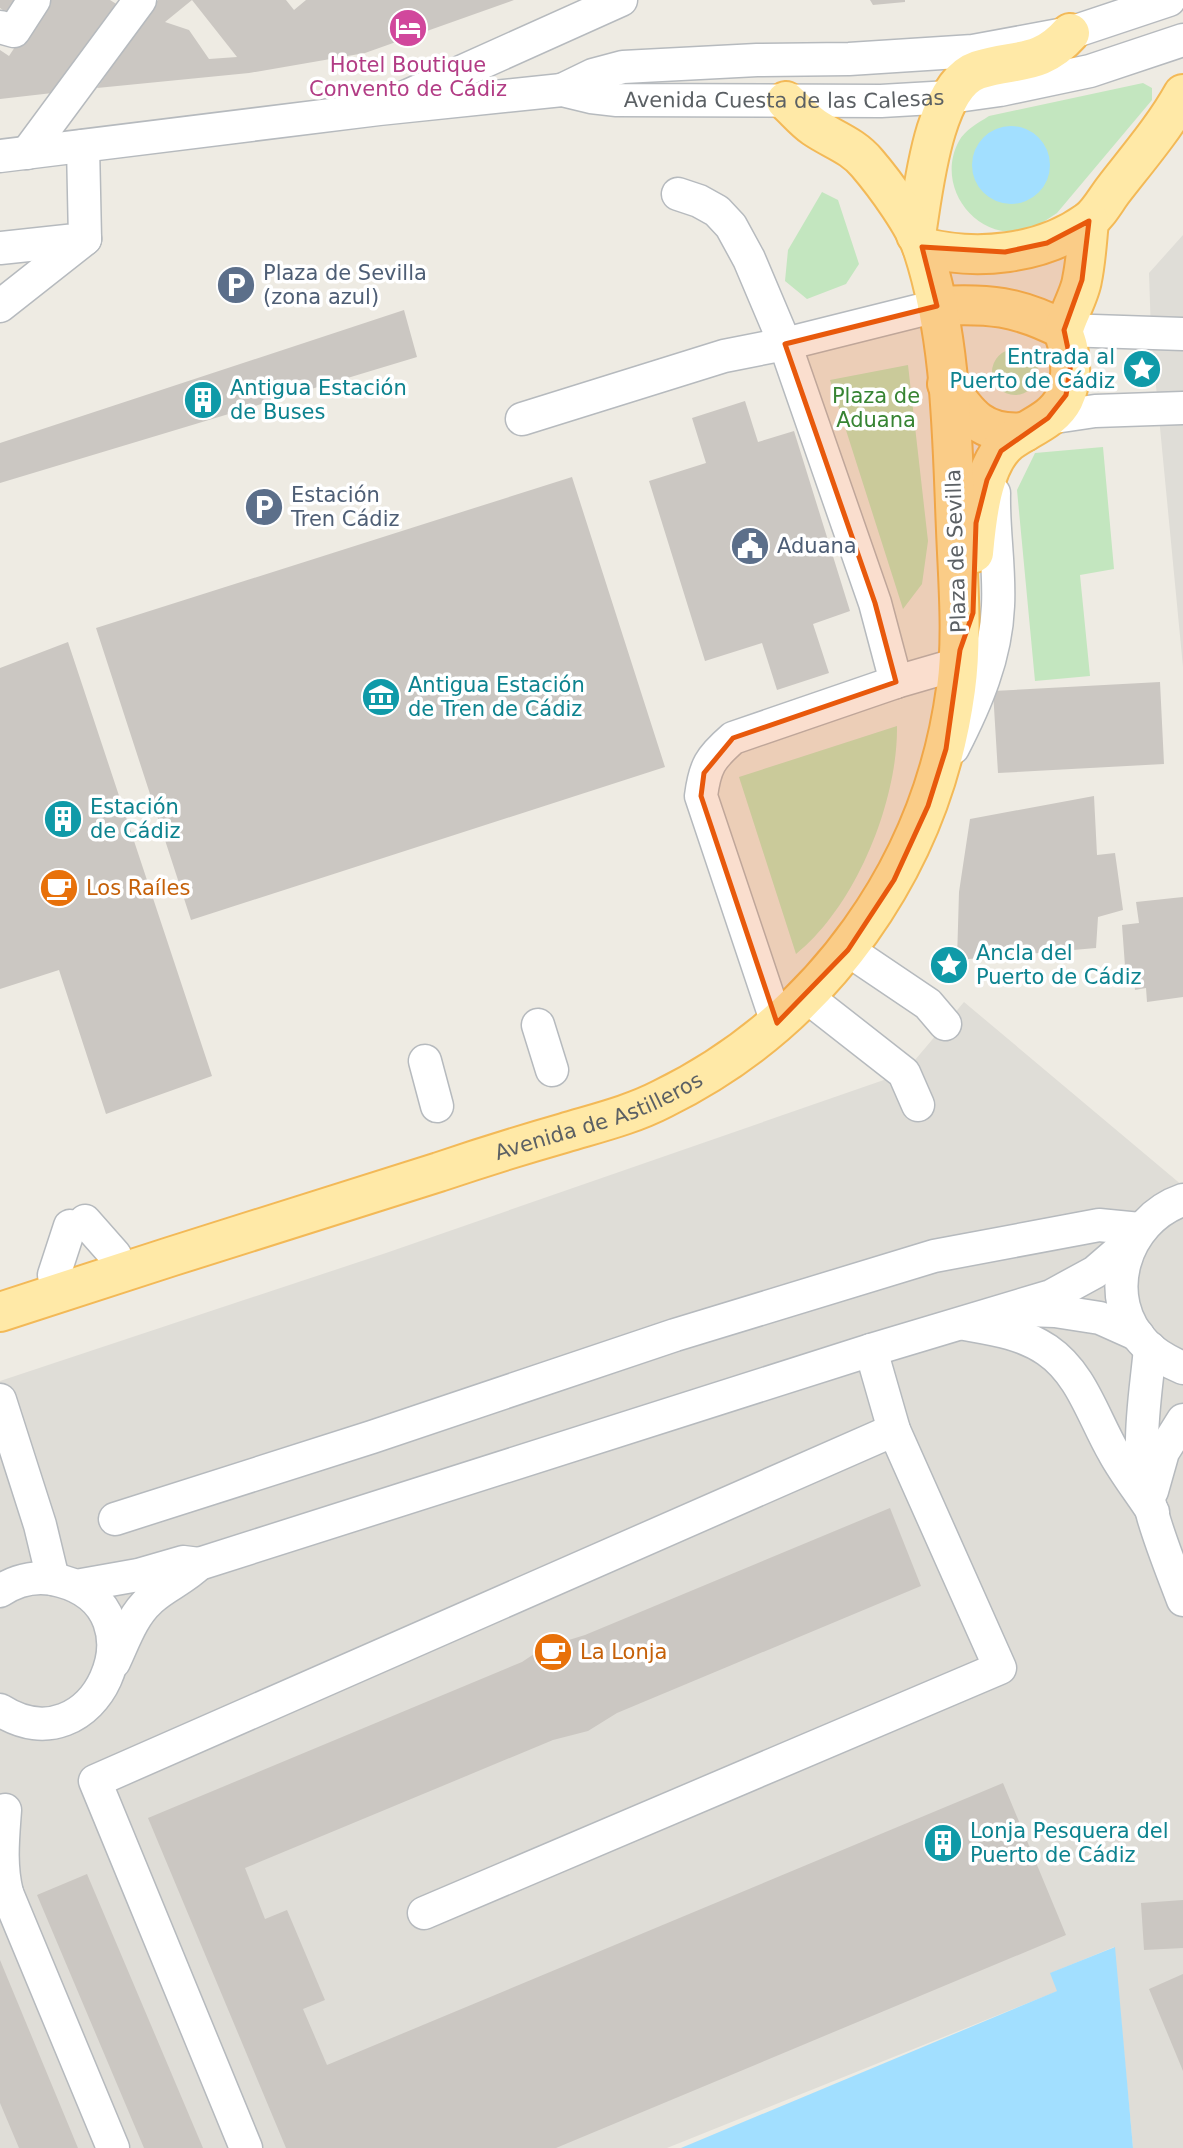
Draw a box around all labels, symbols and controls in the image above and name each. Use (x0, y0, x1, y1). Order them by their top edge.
hotel icon: Hotel Boutique Convento de Cádiz (387, 7, 429, 49)
place label: Hotel Boutique Convento de Cádiz (309, 53, 507, 101)
street label: Avenida Cuesta de las Calesas (624, 85, 945, 113)
place label: Plaza de Sevilla (zona azul) (263, 261, 427, 309)
parking icon: Plaza de Sevilla (zona azul) (215, 264, 257, 306)
place label: Entrada al Puerto de Cádiz (949, 345, 1115, 393)
place icon: Entrada al Puerto de Cádiz (1121, 348, 1163, 390)
place label: Antigua Estación de Buses (230, 376, 407, 424)
building icon: Antigua Estación de Buses (182, 379, 224, 421)
park label: Plaza de Aduana (832, 384, 920, 432)
street label: Plaza de Sevilla (941, 469, 971, 633)
place label: Estación Tren Cádiz (290, 483, 400, 531)
parking icon: Estación Tren Cádiz (243, 486, 285, 528)
public building icon: Aduana (729, 525, 771, 567)
place label: Aduana (777, 534, 857, 558)
place label: Antigua Estación de Tren de Cádiz (408, 673, 585, 721)
museum icon: Antigua Estación de Tren de Cádiz (360, 676, 402, 718)
place label: Estación de Cádiz (90, 795, 181, 843)
building icon: Estación de Cádiz (42, 798, 84, 840)
cafe icon: Los Raíles (38, 867, 80, 909)
place label: Los Raíles (86, 876, 190, 900)
place label: Ancla del Puerto de Cádiz (976, 941, 1142, 989)
place icon: Ancla del Puerto de Cádiz (928, 944, 970, 986)
street label: Avenida de Astilleros (492, 1068, 707, 1165)
cafe icon: La Lonja (532, 1631, 574, 1673)
place label: La Lonja (580, 1640, 667, 1664)
place label: Lonja Pesquera del Puerto de Cádiz (970, 1819, 1168, 1867)
building icon: Lonja Pesquera del Puerto de Cádiz (922, 1822, 964, 1864)

